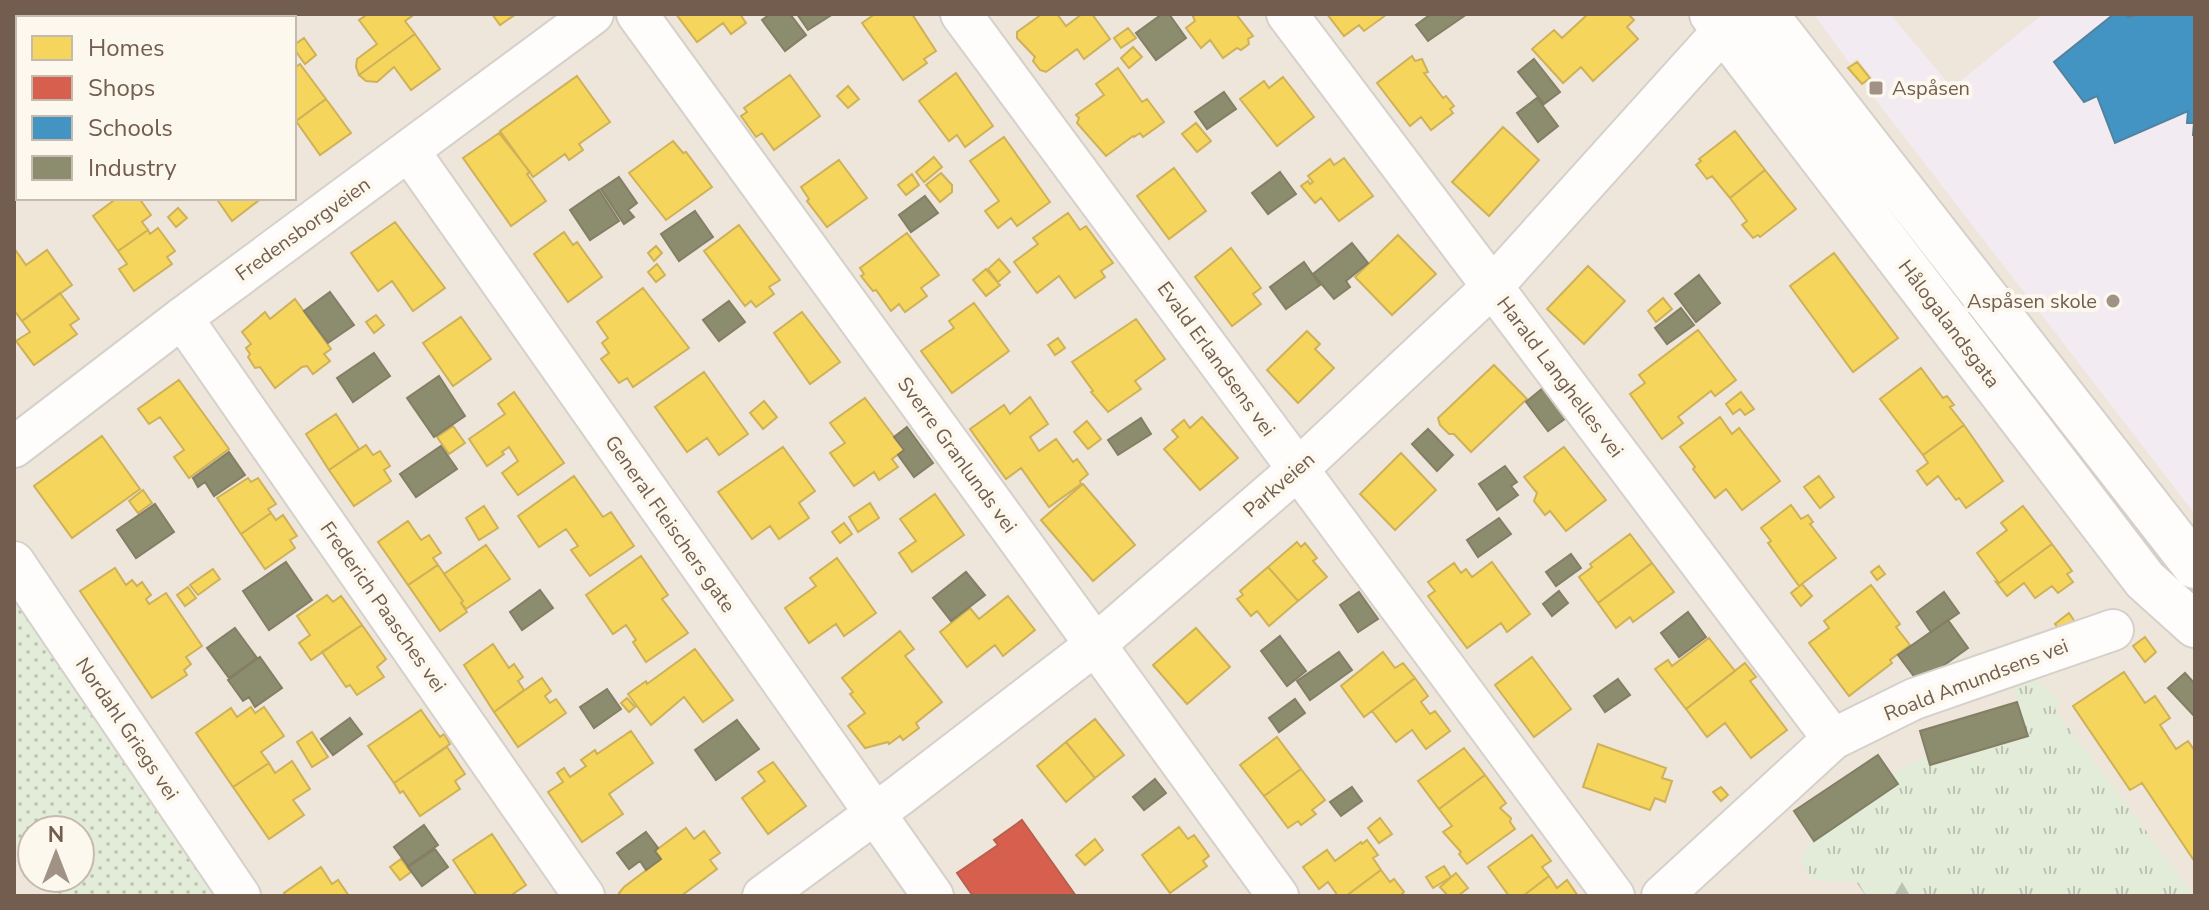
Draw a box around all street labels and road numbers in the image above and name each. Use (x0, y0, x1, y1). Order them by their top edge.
street label: Fredensborgveien (230, 171, 376, 287)
street label: Hålogalandsgata (1892, 254, 2006, 394)
street label: Evald Erlandsens vei (1151, 276, 1281, 442)
street label: Harald Langhelles vei (1490, 291, 1630, 463)
street label: Sverre Granlunds vei (891, 371, 1023, 539)
street label: General Fleischers gate (599, 430, 741, 618)
street label: Parkveien (1237, 446, 1321, 524)
street label: Frederich Paasches vei (314, 516, 452, 698)
street label: Roald Amundsens vei (1880, 632, 2072, 728)
street label: Nordahl Griegs vei (69, 652, 185, 806)

